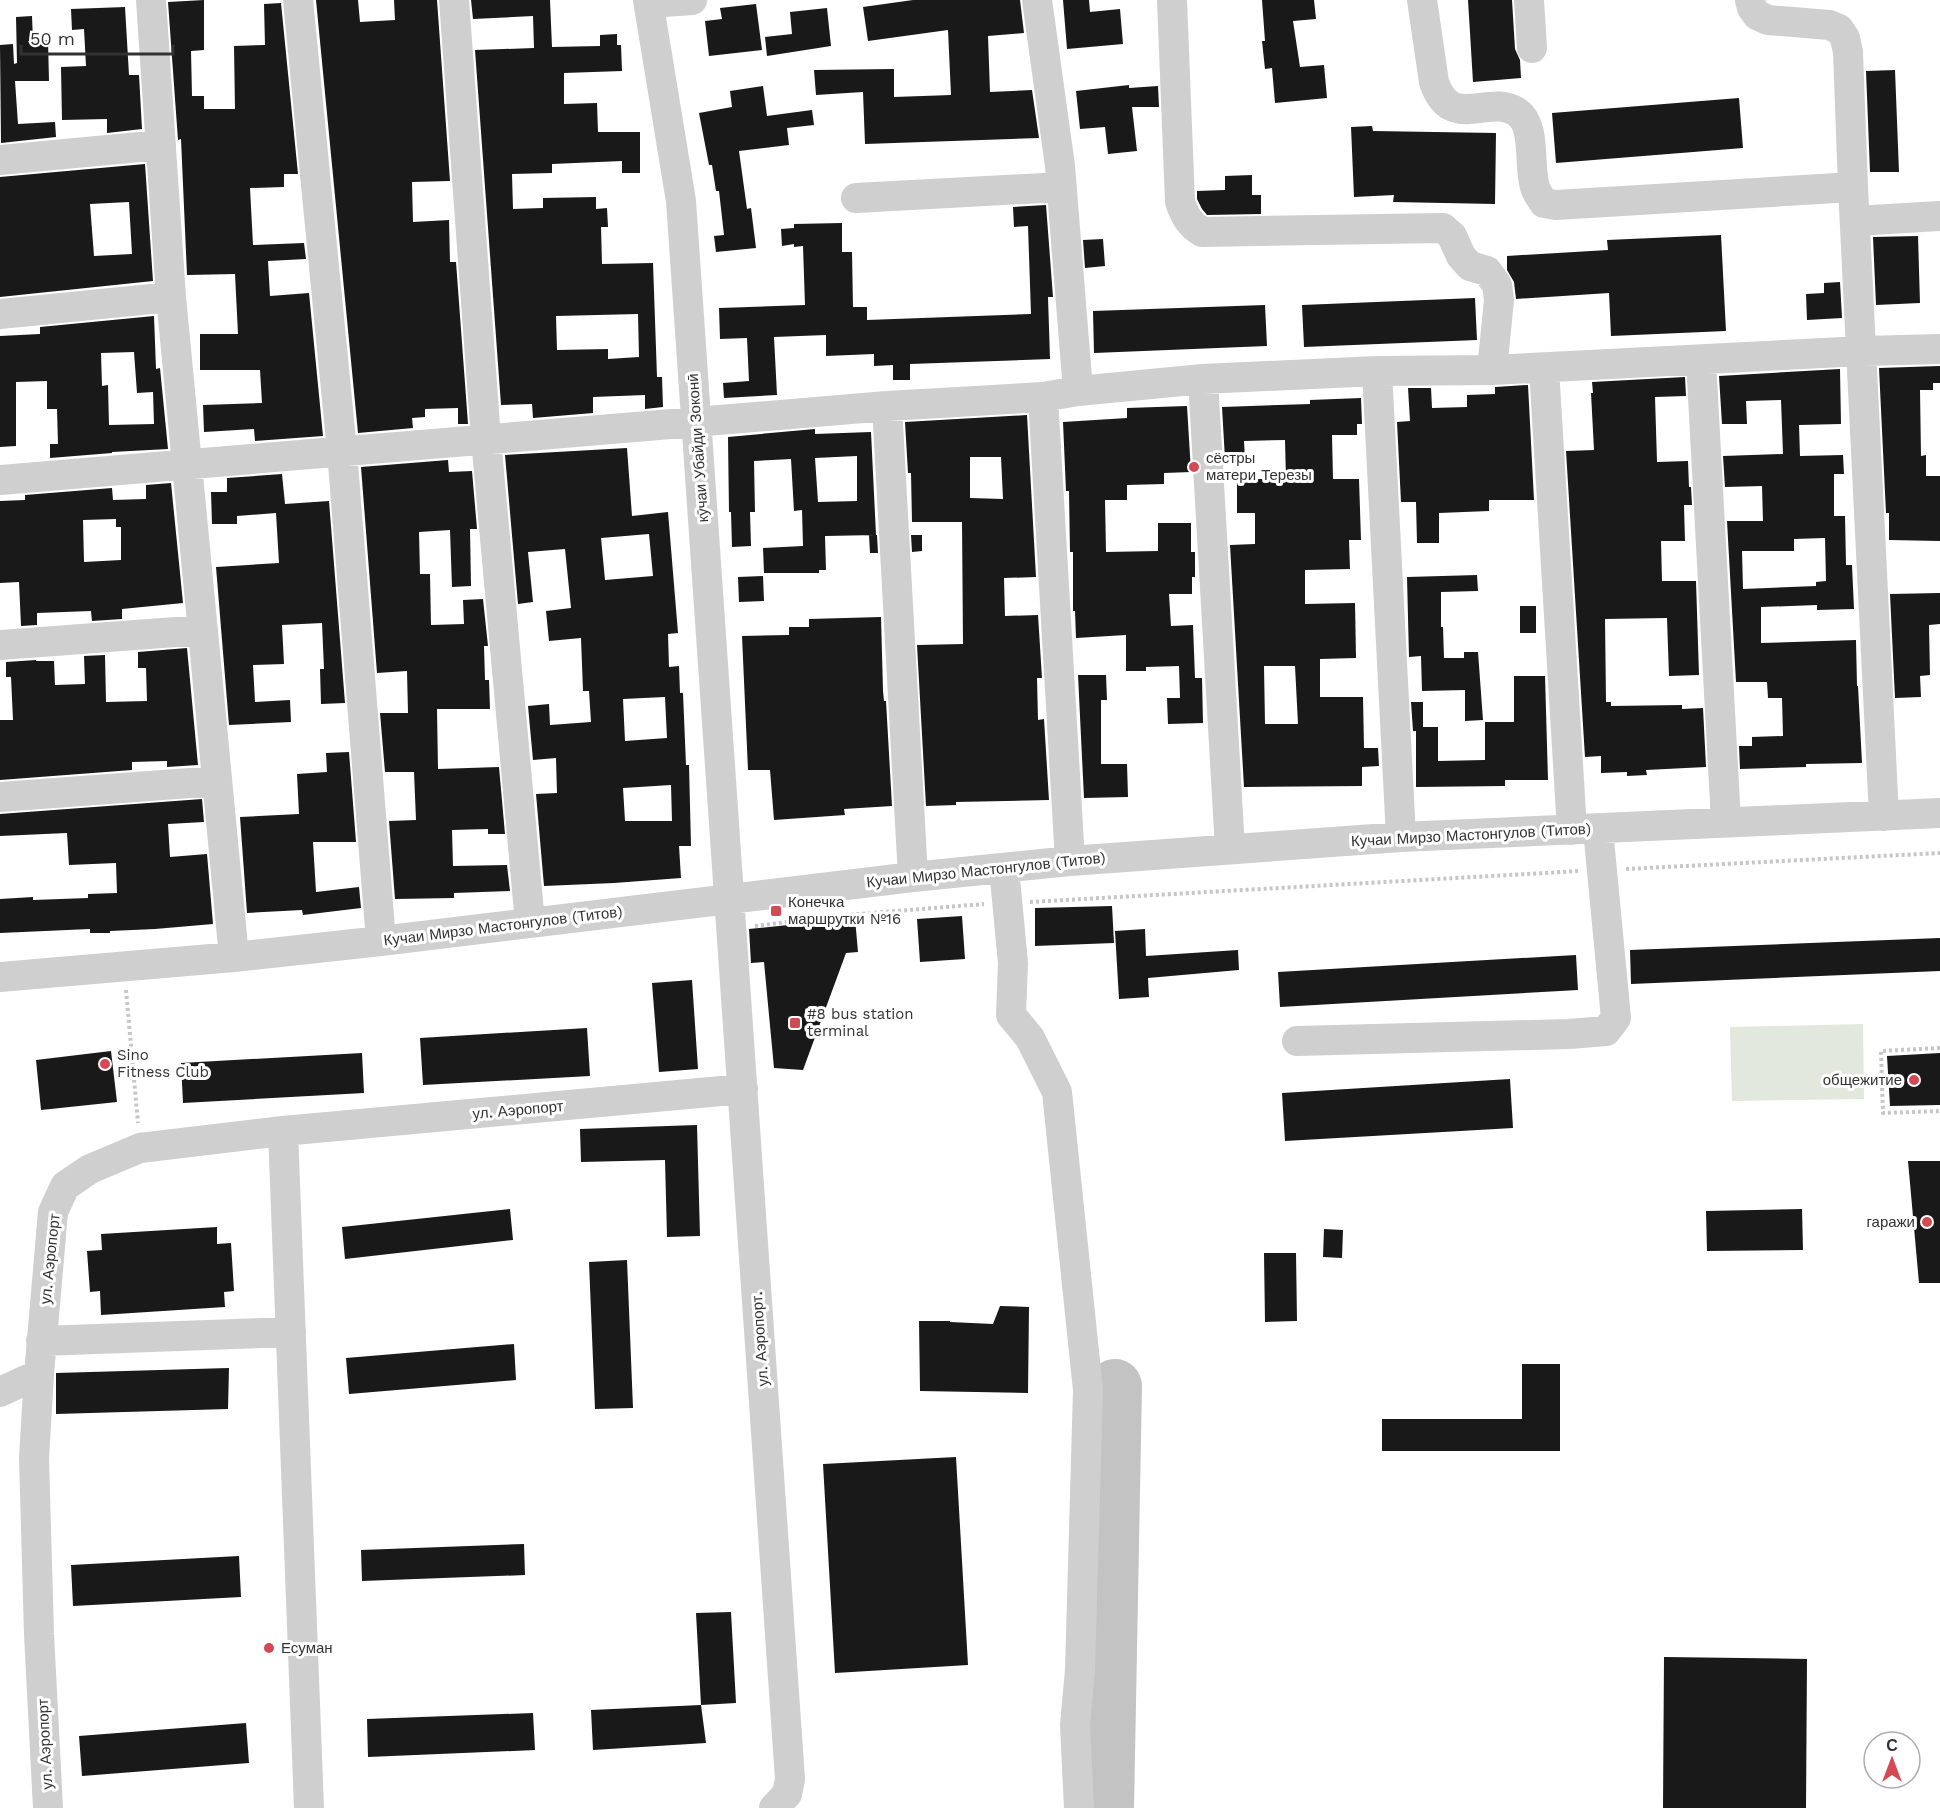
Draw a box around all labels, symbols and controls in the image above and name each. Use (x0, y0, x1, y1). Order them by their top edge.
scale bar (21, 18, 172, 56)
text: 50 m (30, 28, 75, 49)
street label: кӯчаи Убайди Зоконӣ (684, 373, 712, 523)
place label: сёстры матери Терезы (1206, 449, 1312, 484)
marker: сёстры матери Терезы (1187, 460, 1201, 474)
street label: Кучаи Мирзо Мастонгулов (Титов) (1351, 820, 1591, 850)
street label: Кучаи Мирзо Мастонгулов (Титов) (866, 848, 1106, 892)
place label: Конечка маршрутки №16 (788, 893, 901, 928)
street label: Кучаи Мирзо Мастонгулов (Титов) (383, 902, 623, 950)
marker: Конечка маршрутки №16 (769, 904, 783, 918)
place label: #8 bus station terminal (807, 1005, 914, 1040)
marker: #8 bus station terminal (788, 1016, 802, 1030)
place label: Sino Fitness Club (117, 1046, 209, 1081)
marker: Sino Fitness Club (98, 1057, 112, 1071)
place label: общежитие (1823, 1071, 1902, 1089)
marker: общежитие (1907, 1073, 1921, 1087)
street label: ул. Аэропорт (472, 1097, 564, 1123)
street label: ул. Аэропорт (36, 1213, 64, 1305)
place label: гаражи (1866, 1213, 1915, 1231)
marker: гаражи (1920, 1215, 1934, 1229)
street label: ул. Аэропорт. (748, 1291, 772, 1387)
place label: Есуман (281, 1639, 333, 1657)
marker: Есуман (262, 1641, 276, 1655)
street label: ул. Аэропорт (34, 1698, 56, 1790)
north arrow (1862, 1730, 1922, 1790)
text: С (1886, 1736, 1898, 1755)

